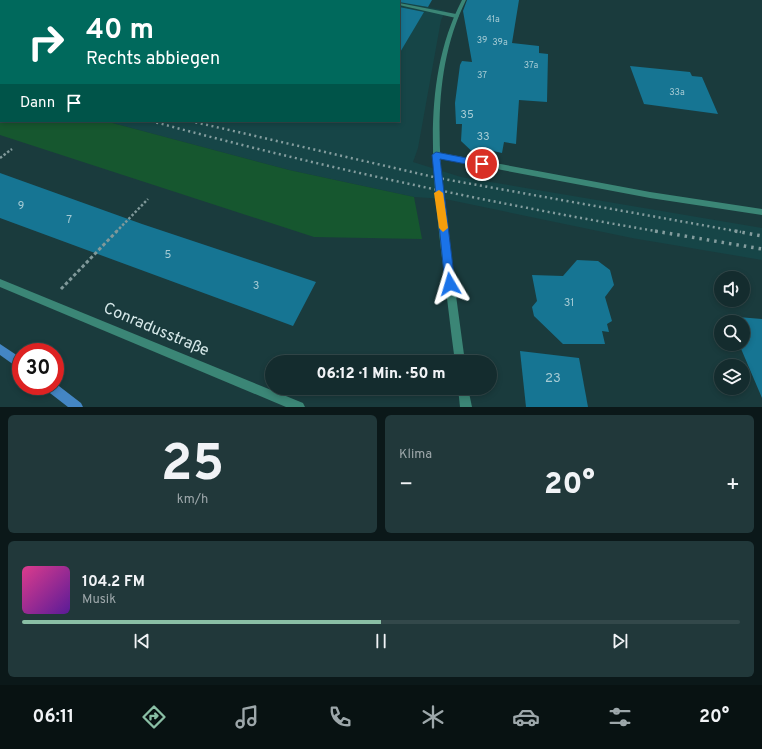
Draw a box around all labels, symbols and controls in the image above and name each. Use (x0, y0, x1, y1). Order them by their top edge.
text: 40 m (86, 13, 154, 49)
house number: 41a (486, 14, 500, 25)
icon: right (20, 16, 72, 68)
house number: 39 (477, 35, 487, 46)
house number: 39a (492, 37, 508, 48)
text: Rechts abbiegen (86, 48, 220, 71)
house number: 37a (524, 60, 539, 71)
house number: 37 (477, 70, 487, 81)
house number: 33a (669, 87, 685, 98)
icon: arrive (63, 92, 85, 114)
text: Dann (20, 94, 55, 113)
house number: 35 (460, 108, 474, 122)
house number: 33 (476, 130, 490, 144)
pin (465, 147, 499, 181)
icon: arrive (471, 153, 493, 175)
house number: 9 (18, 199, 24, 213)
house number: 7 (66, 213, 72, 227)
house number: 5 (165, 248, 172, 262)
position arrow (429, 263, 471, 305)
map controls (714, 271, 750, 395)
button: sound (714, 271, 750, 307)
house number: 3 (253, 279, 259, 293)
house number: 31 (564, 296, 574, 310)
street label: Conradusstraße (100, 299, 212, 361)
button: search (714, 315, 750, 351)
speed limit sign: 30 (12, 343, 64, 395)
button: layers (714, 359, 750, 395)
text: 06:12 · 1 Min. · 50 m (316, 365, 446, 384)
house number: 23 (545, 371, 561, 387)
text: 25 (161, 433, 224, 499)
text: Klima (399, 447, 432, 463)
text: 20° (544, 467, 595, 504)
text: − (399, 472, 413, 499)
text: + (726, 472, 740, 499)
text: km/h (177, 492, 208, 508)
text: 104.2 FM (82, 573, 145, 592)
text: Musik (82, 592, 116, 608)
icon: previous (131, 630, 153, 652)
icon: pause (370, 630, 392, 652)
icon: next (609, 630, 631, 652)
icon: directions (140, 703, 168, 731)
icon: music (233, 703, 261, 731)
icon: phone (326, 703, 354, 731)
icon: climate (419, 703, 447, 731)
icon: car (512, 703, 540, 731)
icon: filters (606, 703, 634, 731)
text: 06:11 (33, 706, 74, 729)
text: 20° (699, 706, 729, 729)

